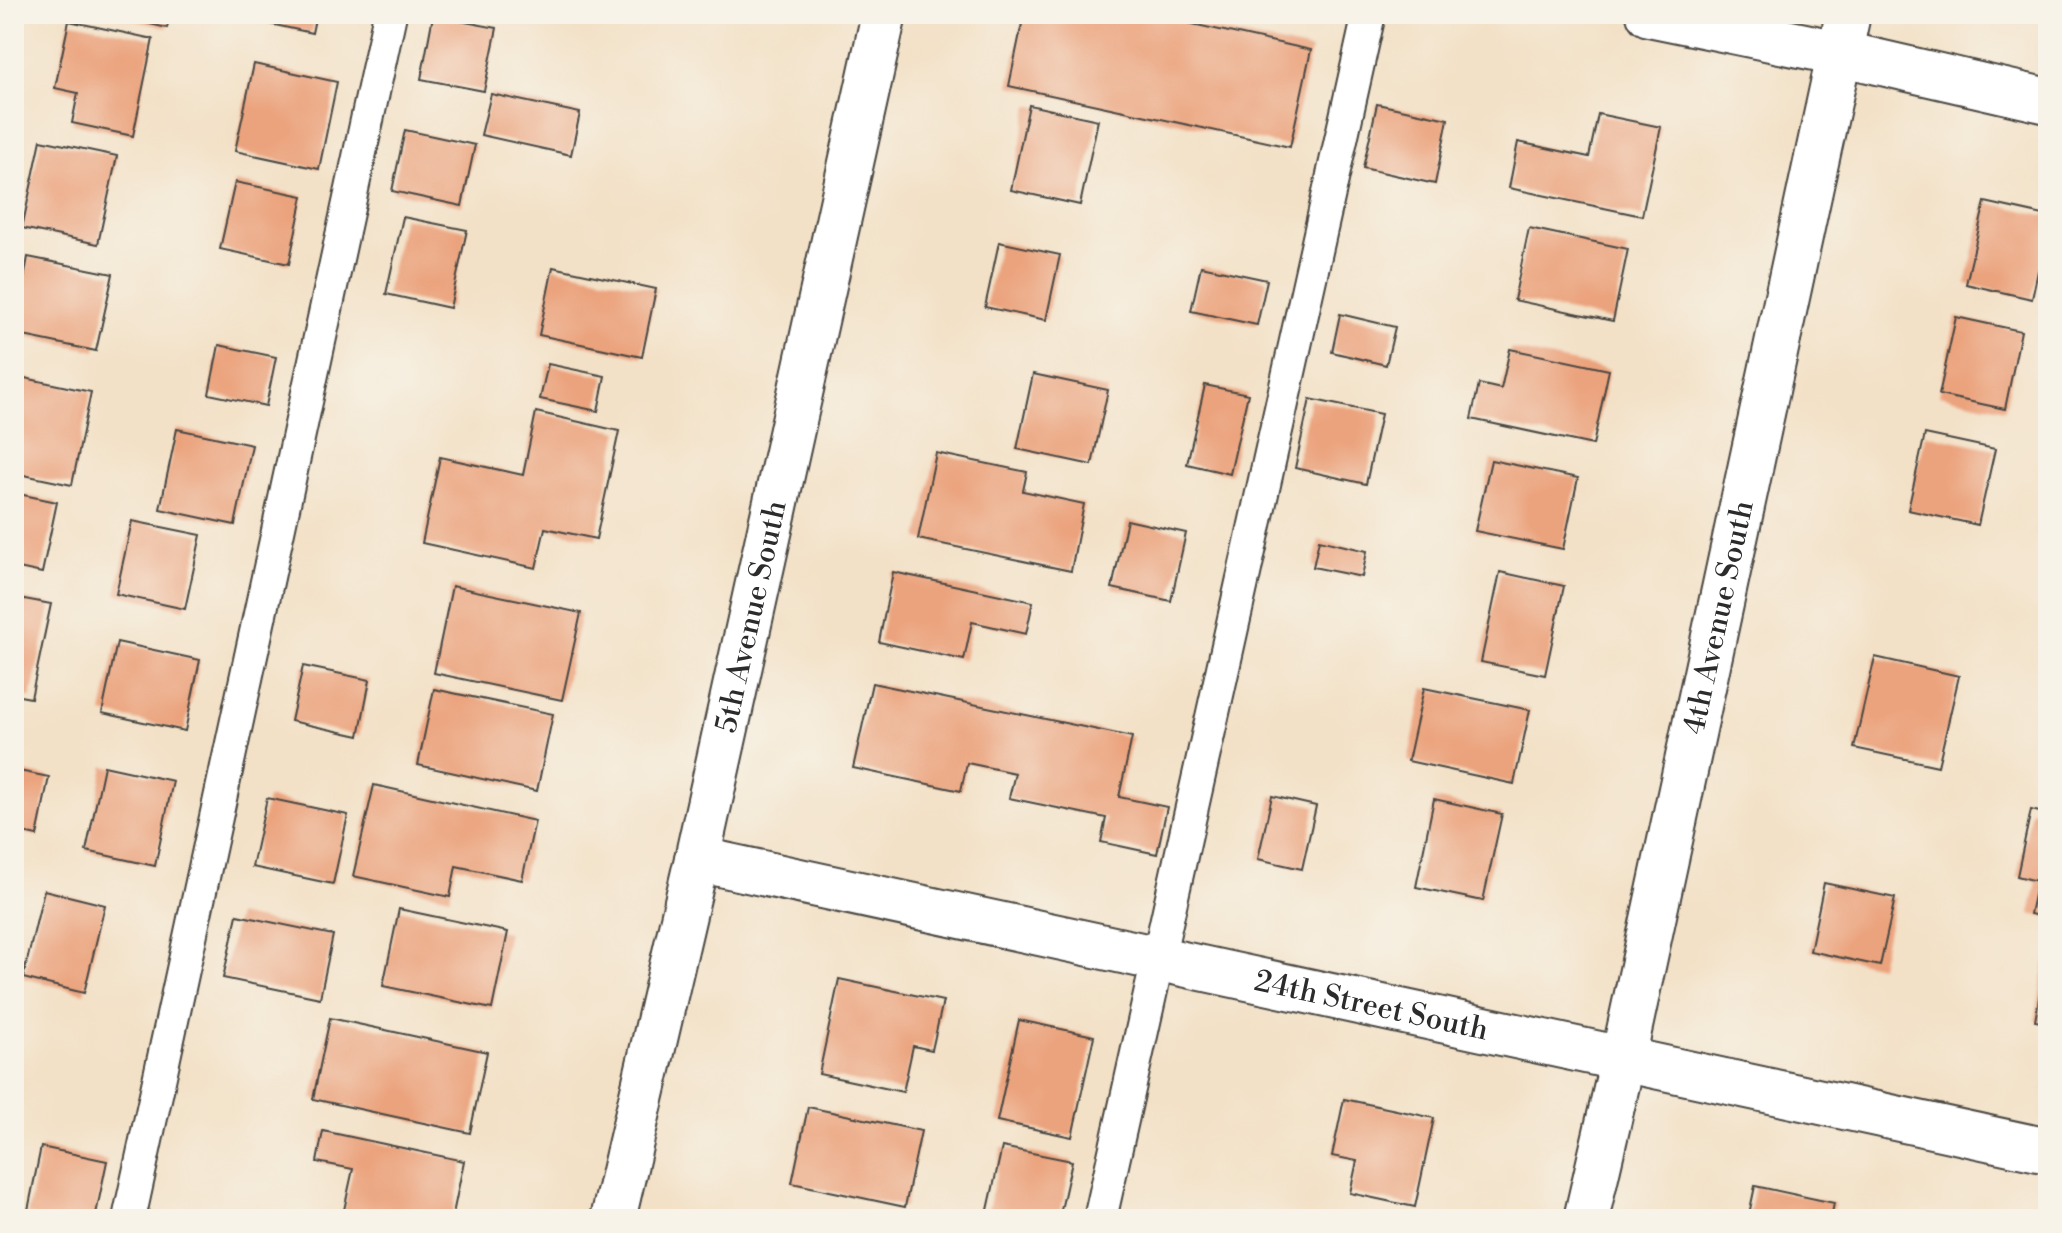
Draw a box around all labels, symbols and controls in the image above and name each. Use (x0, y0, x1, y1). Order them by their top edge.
street label: 5th Avenue South (708, 497, 796, 736)
street label: 4th Avenue South (1675, 497, 1763, 738)
street label: 24th Street South (1251, 962, 1492, 1049)

